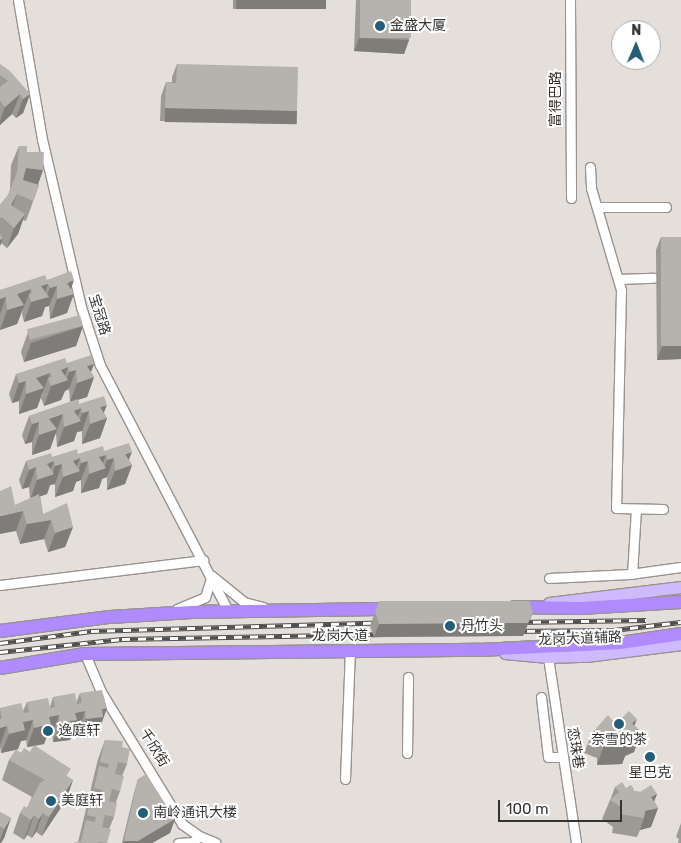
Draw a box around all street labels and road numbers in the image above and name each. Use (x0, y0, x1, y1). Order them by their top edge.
street label: 富得巴路 (548, 71, 564, 127)
street label: 宝冠路 (85, 292, 113, 338)
street label: 龙岗大道 (312, 628, 368, 644)
street label: 龙岗大道辅路 (538, 629, 622, 649)
street label: 千欣街 (136, 726, 172, 770)
street label: 恋珠巷 (563, 726, 587, 770)

